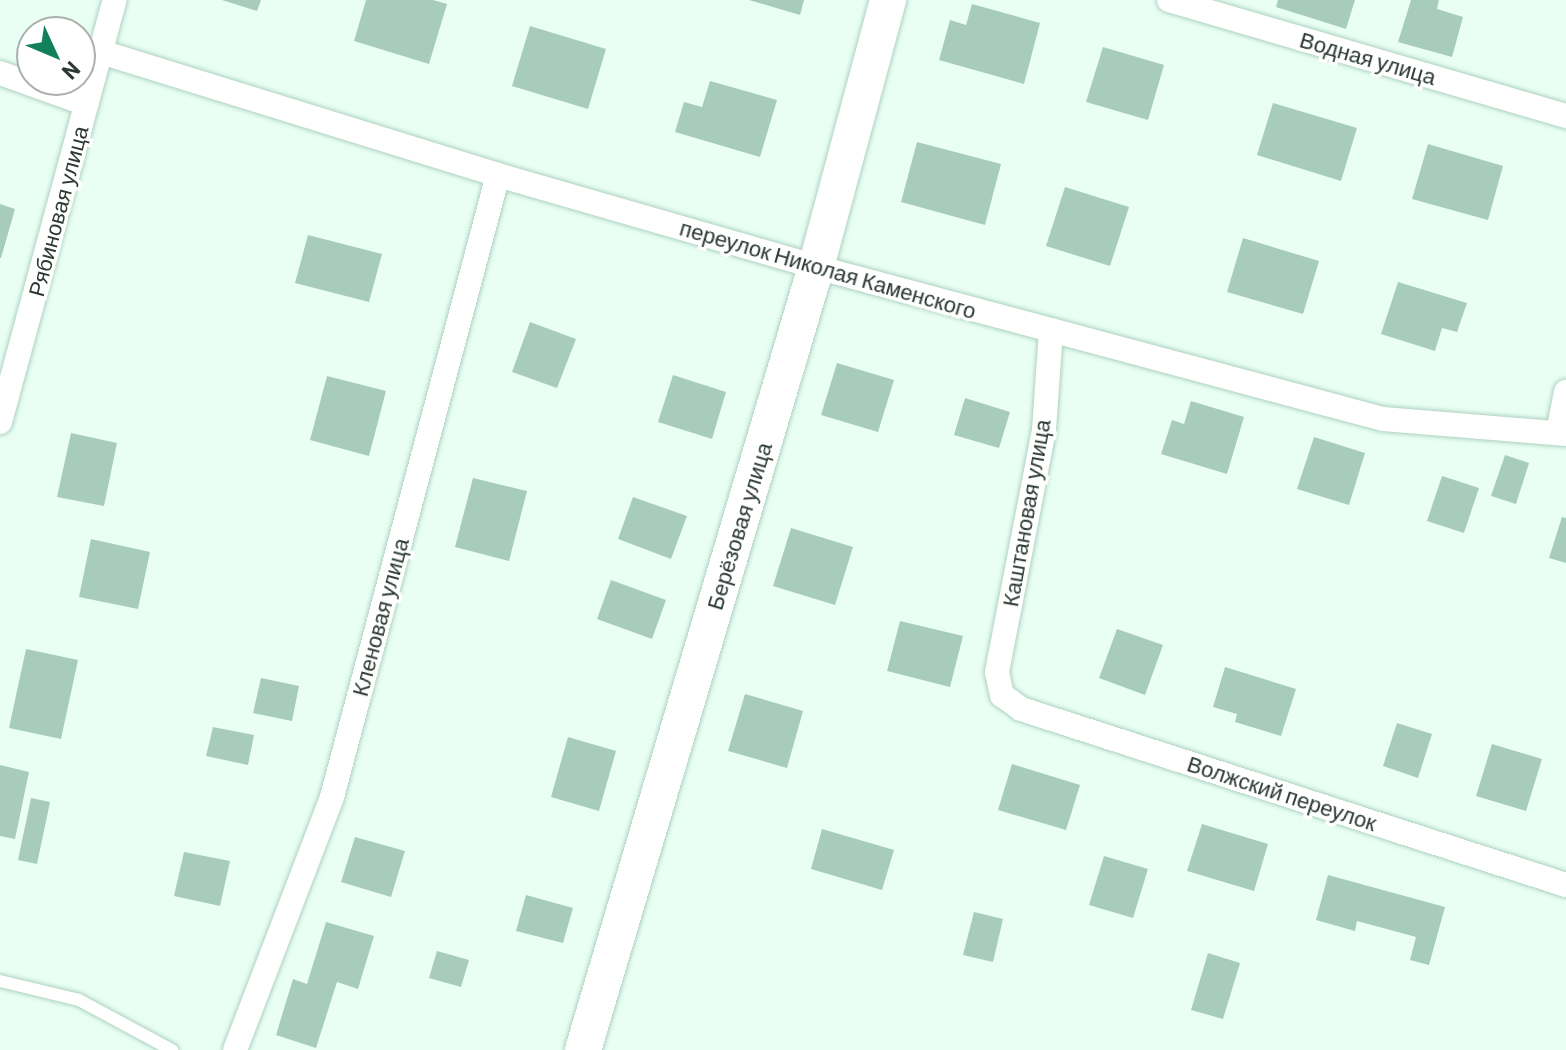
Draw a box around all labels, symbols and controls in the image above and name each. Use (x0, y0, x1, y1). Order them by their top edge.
north arrow (16, 16, 96, 96)
street label: Водная улица (1297, 26, 1439, 90)
text: N (57, 57, 86, 86)
street label: Рябиновая улица (23, 123, 93, 299)
street label: переулок Николая Каменского (677, 214, 979, 324)
street label: Каштановая улица (997, 417, 1055, 609)
street label: Берёзовая улица (701, 439, 777, 613)
street label: Кленовая улица (346, 535, 414, 699)
street label: Волжский переулок (1184, 750, 1380, 836)

